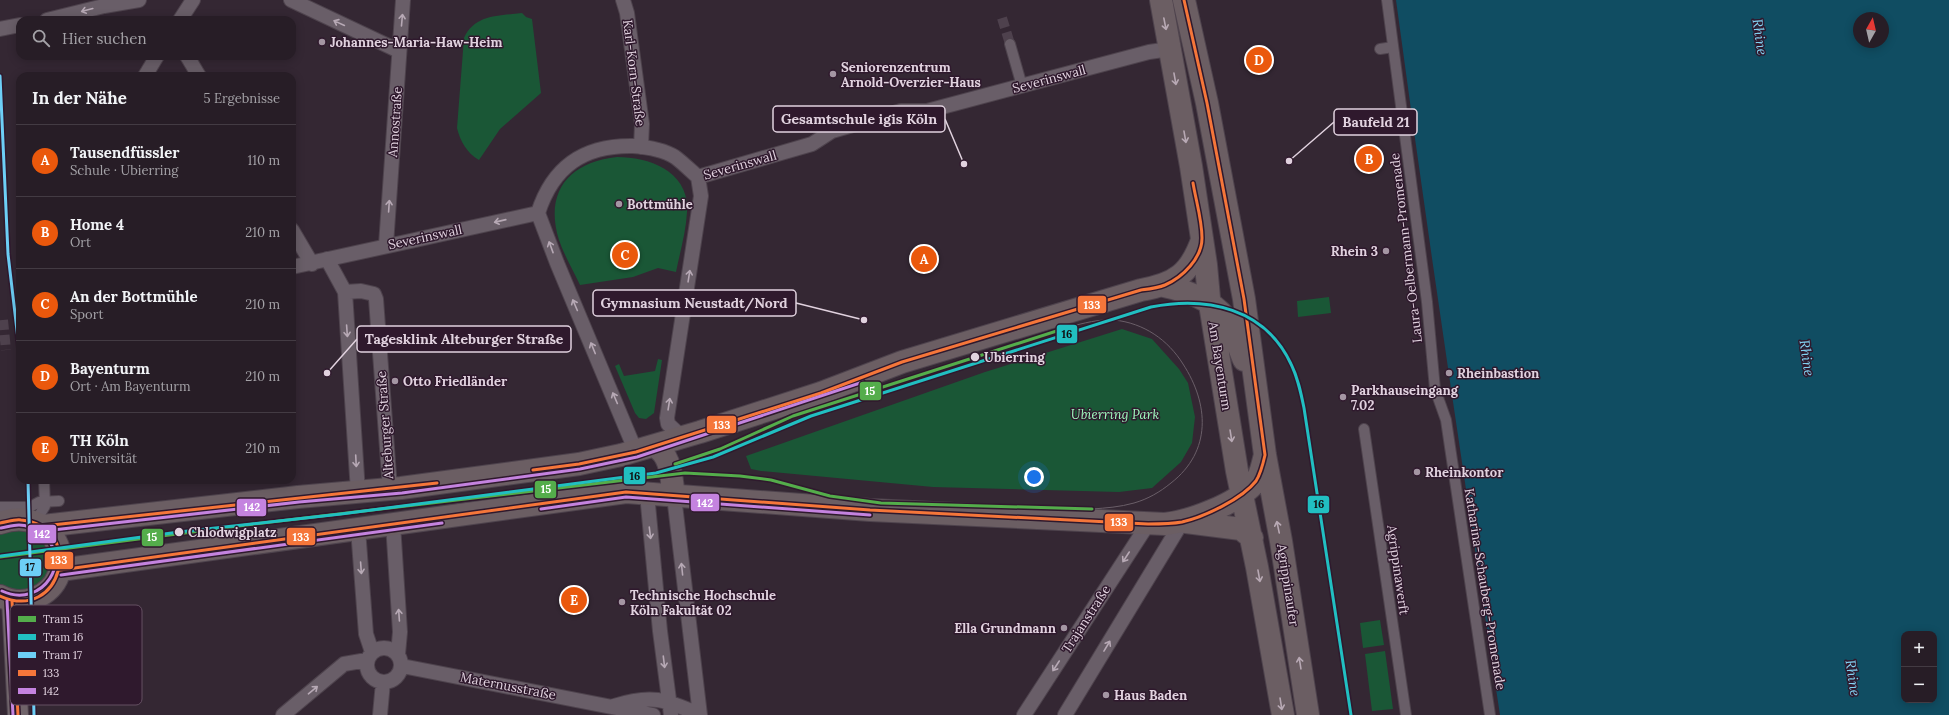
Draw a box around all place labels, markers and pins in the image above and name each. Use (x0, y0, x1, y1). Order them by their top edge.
place label: Johannes-Maria-Haw-Heim (330, 34, 502, 51)
marker: Johannes-Maria-Haw-Heim (317, 37, 327, 47)
pin: D (1246, 45, 1272, 75)
place label: Seniorenzentrum Arnold-Overzier-Haus (841, 59, 981, 91)
marker: Seniorenzentrum Arnold-Overzier-Haus (828, 69, 838, 79)
callout: Gesamtschule igis Köln (773, 106, 945, 132)
callout: Baufeld 21 (1334, 109, 1417, 135)
pin: B (1356, 144, 1382, 174)
place label: Bottmühle (627, 196, 693, 213)
marker: Bottmühle (614, 199, 624, 209)
pin: C (612, 240, 638, 270)
place label: Rhein 3 (1331, 243, 1378, 260)
pin: A (911, 244, 937, 274)
marker: Rhein 3 (1381, 246, 1391, 256)
callout: Gymnasium Neustadt/Nord (593, 290, 796, 316)
callout: Tagesklink Alteburger Straße (357, 326, 571, 352)
place label: Ubierring (984, 349, 1046, 366)
marker: Ubierring (969, 351, 981, 363)
place label: Rheinbastion (1457, 365, 1540, 382)
marker: Rheinbastion (1444, 368, 1454, 378)
place label: Otto Friedländer (403, 373, 508, 390)
marker: Otto Friedländer (390, 376, 400, 386)
place label: Parkhauseingang 7.02 (1351, 382, 1459, 414)
marker: Parkhauseingang 7.02 (1338, 392, 1348, 402)
place label: Rheinkontor (1425, 464, 1504, 481)
marker: Rheinkontor (1412, 467, 1422, 477)
place label: Chlodwigplatz (188, 524, 277, 541)
marker: Chlodwigplatz (173, 526, 185, 538)
pin: E (561, 585, 587, 615)
place label: Technische Hochschule Köln Fakultät 02 (630, 587, 776, 619)
marker: Technische Hochschule Köln Fakultät 02 (617, 597, 627, 607)
place label: Ella Grundmann (954, 620, 1057, 637)
marker: Ella Grundmann (1059, 623, 1069, 633)
place label: Haus Baden (1114, 687, 1188, 704)
marker: Haus Baden (1101, 690, 1111, 700)

